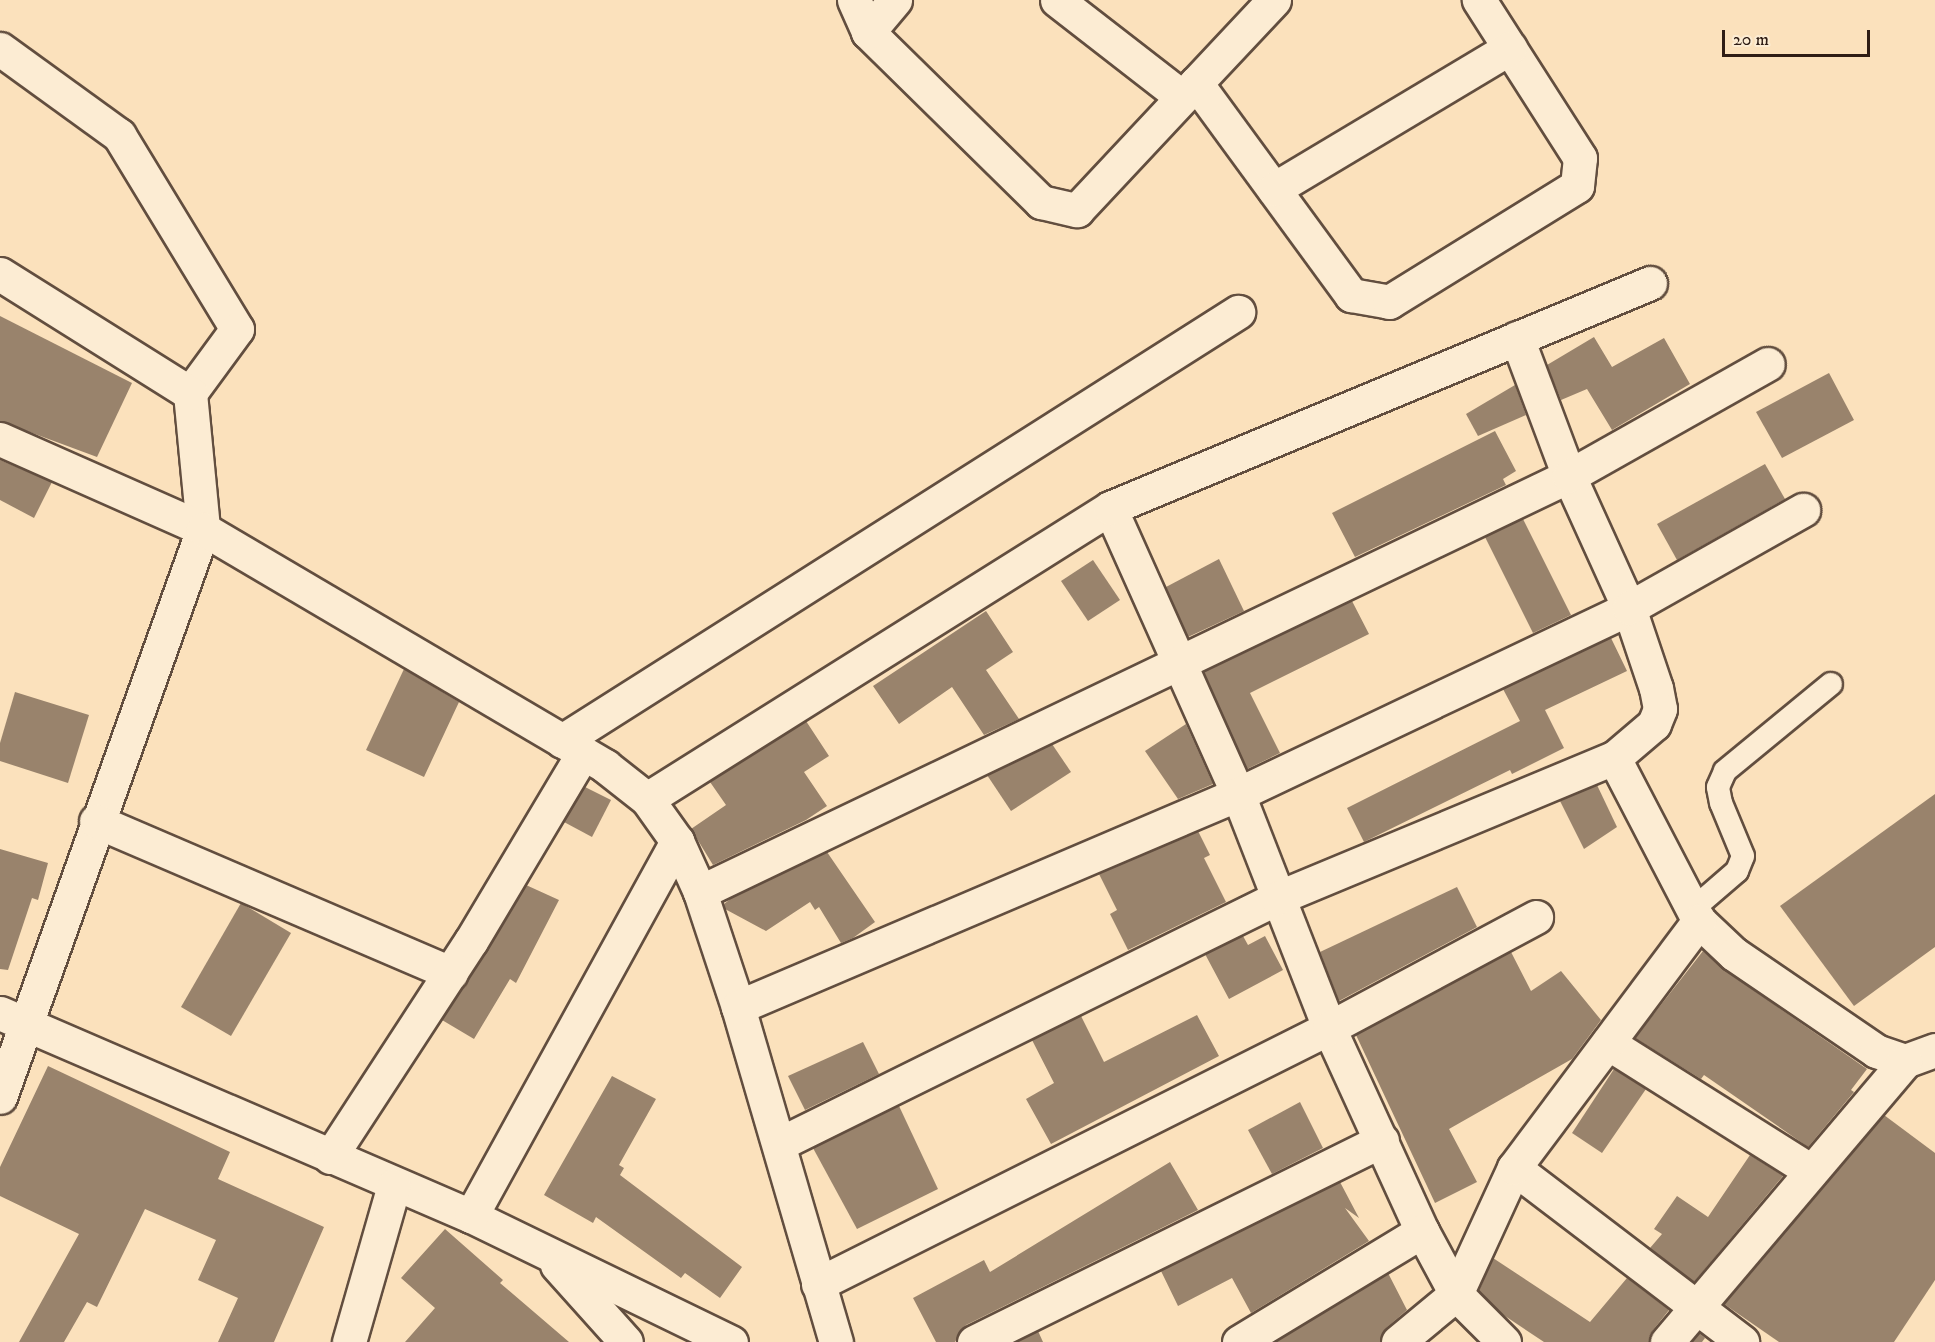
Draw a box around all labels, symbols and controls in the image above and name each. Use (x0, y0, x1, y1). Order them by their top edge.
scale bar (1725, 18, 1874, 56)
text: 20 m (1733, 29, 1769, 51)

